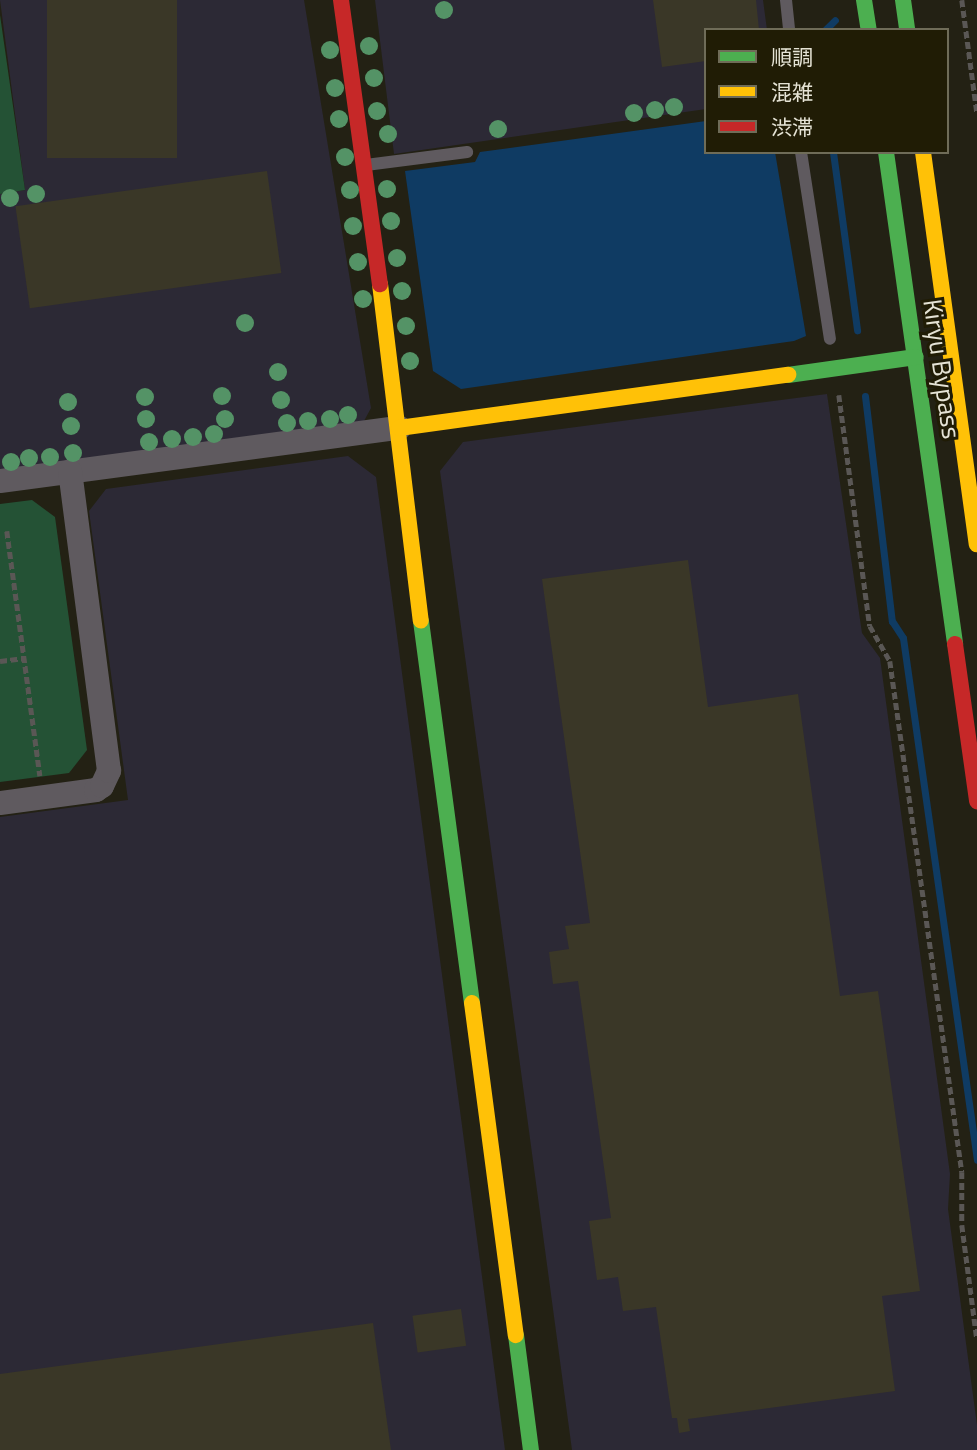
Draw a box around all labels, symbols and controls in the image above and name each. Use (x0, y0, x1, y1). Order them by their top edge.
legend (704, 28, 949, 154)
text: 順調 (771, 41, 813, 73)
text: 混雑 (771, 76, 813, 108)
text: 渋滞 (771, 111, 813, 143)
street label: Kiryu Bypass (917, 297, 967, 441)

